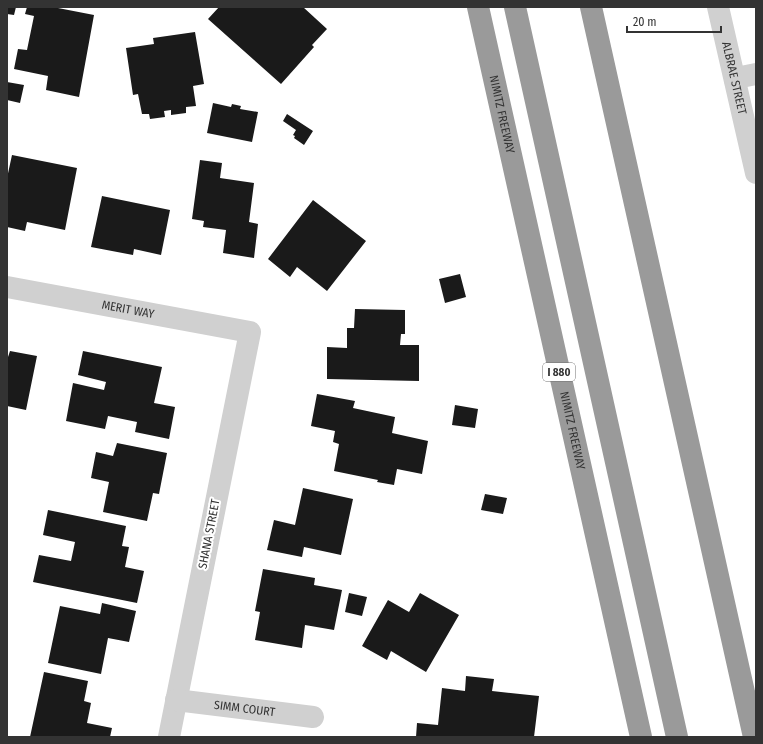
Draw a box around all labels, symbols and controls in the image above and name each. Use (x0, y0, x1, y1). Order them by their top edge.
scale bar (627, 8, 721, 34)
text: 20 m (633, 15, 657, 29)
street label: ALBRAE STREET (719, 40, 749, 116)
street label: NIMITZ FREEWAY (486, 74, 518, 155)
street label: MERIT WAY (101, 298, 155, 321)
road number: I 880 (543, 363, 575, 381)
street label: NIMITZ FREEWAY (557, 390, 588, 471)
street label: SHANA STREET (195, 498, 223, 570)
street label: SIMM COURT (213, 698, 276, 719)

